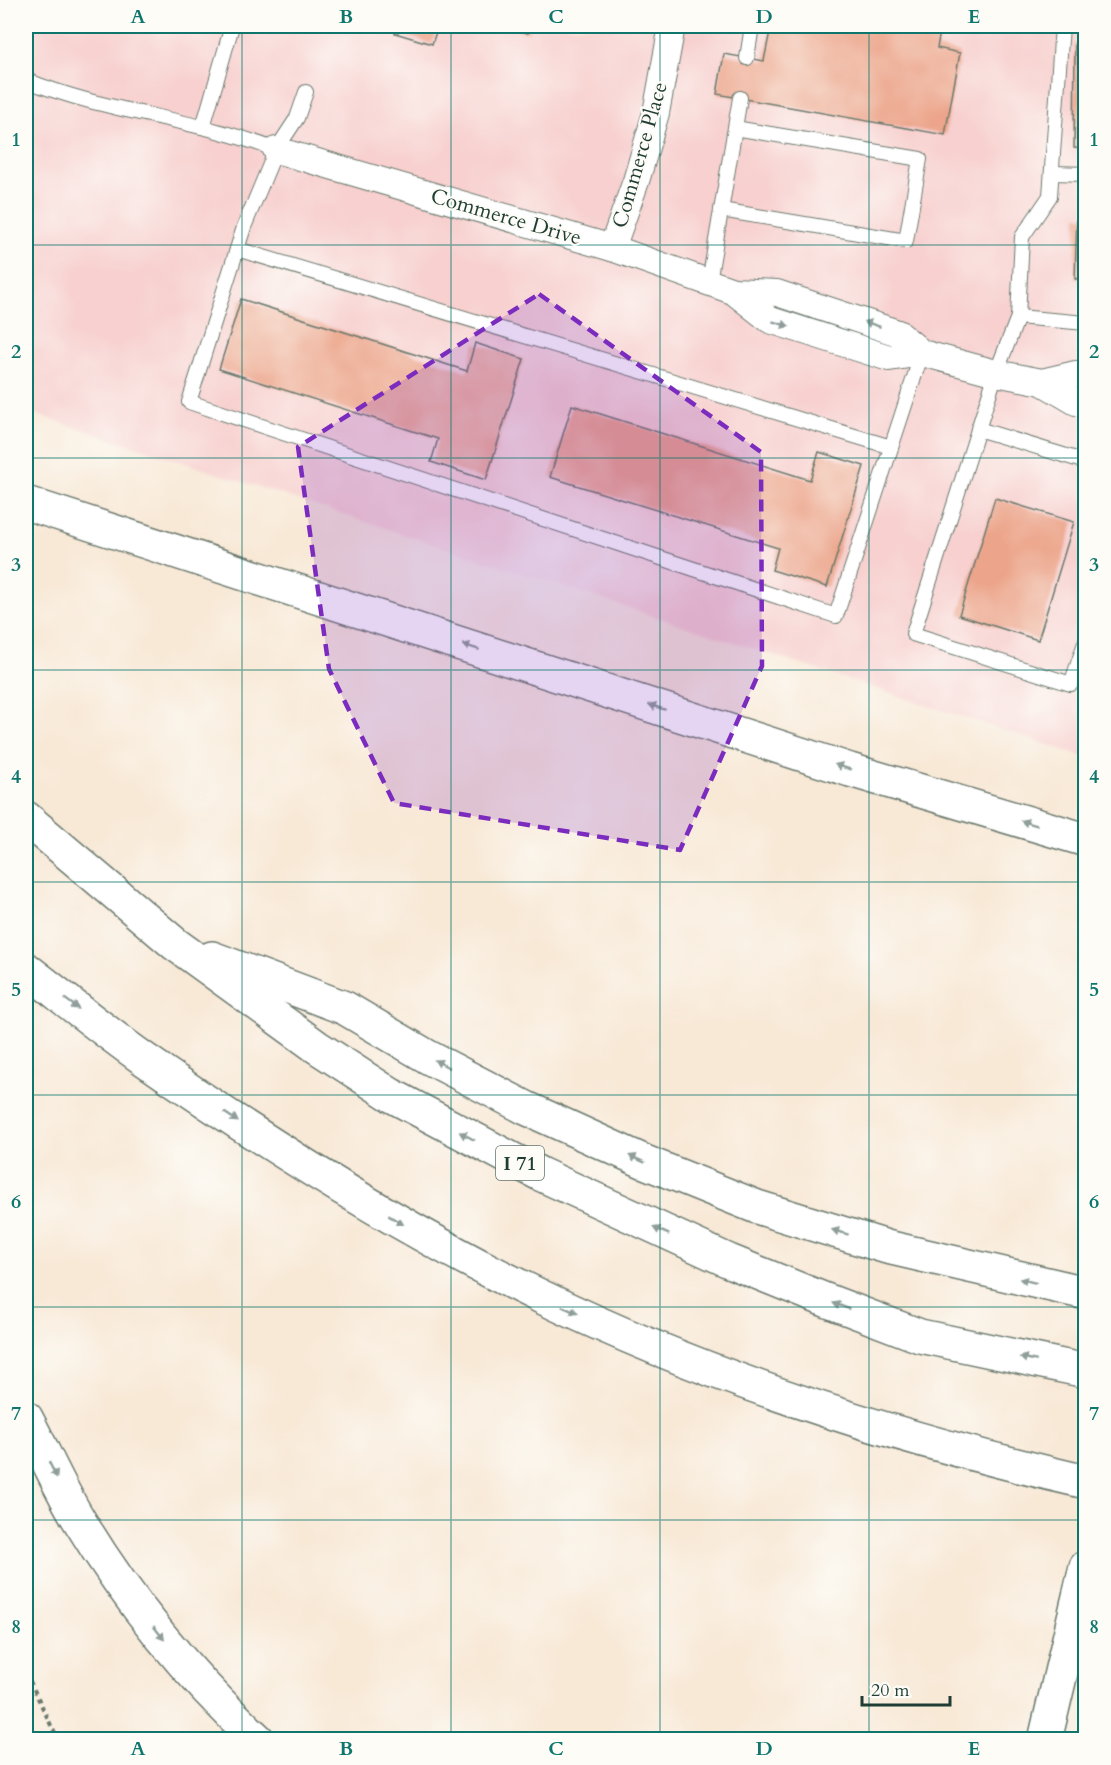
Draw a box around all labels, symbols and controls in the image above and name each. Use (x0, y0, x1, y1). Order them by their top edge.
text: A (130, 3, 146, 30)
text: B (339, 3, 353, 30)
text: C (548, 3, 564, 30)
text: D (755, 3, 773, 30)
text: E (968, 3, 980, 30)
street label: Commerce Place (605, 79, 675, 231)
text: 1 (11, 126, 21, 153)
text: 1 (1089, 126, 1099, 153)
street label: Commerce Drive (427, 182, 585, 252)
one-way arrow (863, 319, 881, 328)
one-way arrow (772, 320, 790, 329)
text: 2 (11, 338, 21, 365)
text: 2 (1089, 338, 1099, 365)
text: 3 (11, 551, 21, 578)
text: 3 (1089, 551, 1099, 578)
one-way arrow (462, 642, 480, 652)
one-way arrow (648, 702, 666, 712)
one-way arrow (834, 762, 852, 772)
text: 4 (11, 763, 21, 790)
text: 4 (1089, 763, 1099, 790)
one-way arrow (1020, 818, 1038, 827)
text: 5 (11, 976, 21, 1003)
text: 5 (1089, 976, 1099, 1003)
one-way arrow (64, 998, 80, 1011)
one-way arrow (434, 1060, 451, 1069)
one-way arrow (223, 1112, 239, 1123)
one-way arrow (459, 1131, 476, 1140)
road number: I 71 (496, 1146, 544, 1180)
one-way arrow (628, 1154, 645, 1163)
text: 6 (11, 1188, 21, 1215)
text: 6 (1089, 1188, 1099, 1215)
one-way arrow (388, 1215, 404, 1226)
one-way arrow (652, 1226, 670, 1236)
one-way arrow (831, 1227, 849, 1237)
one-way arrow (1019, 1276, 1037, 1286)
one-way arrow (832, 1301, 850, 1310)
one-way arrow (561, 1305, 578, 1314)
one-way arrow (1019, 1354, 1038, 1363)
text: 7 (11, 1400, 21, 1427)
text: 7 (1089, 1400, 1099, 1427)
one-way arrow (48, 1462, 58, 1479)
text: 8 (11, 1613, 21, 1640)
text: 8 (1089, 1613, 1099, 1640)
one-way arrow (152, 1626, 164, 1641)
scale bar (862, 1669, 950, 1707)
text: 20 m (871, 1678, 910, 1703)
text: A (130, 1735, 146, 1762)
text: B (339, 1735, 353, 1762)
text: C (548, 1735, 564, 1762)
text: D (755, 1735, 773, 1762)
text: E (968, 1735, 980, 1762)

